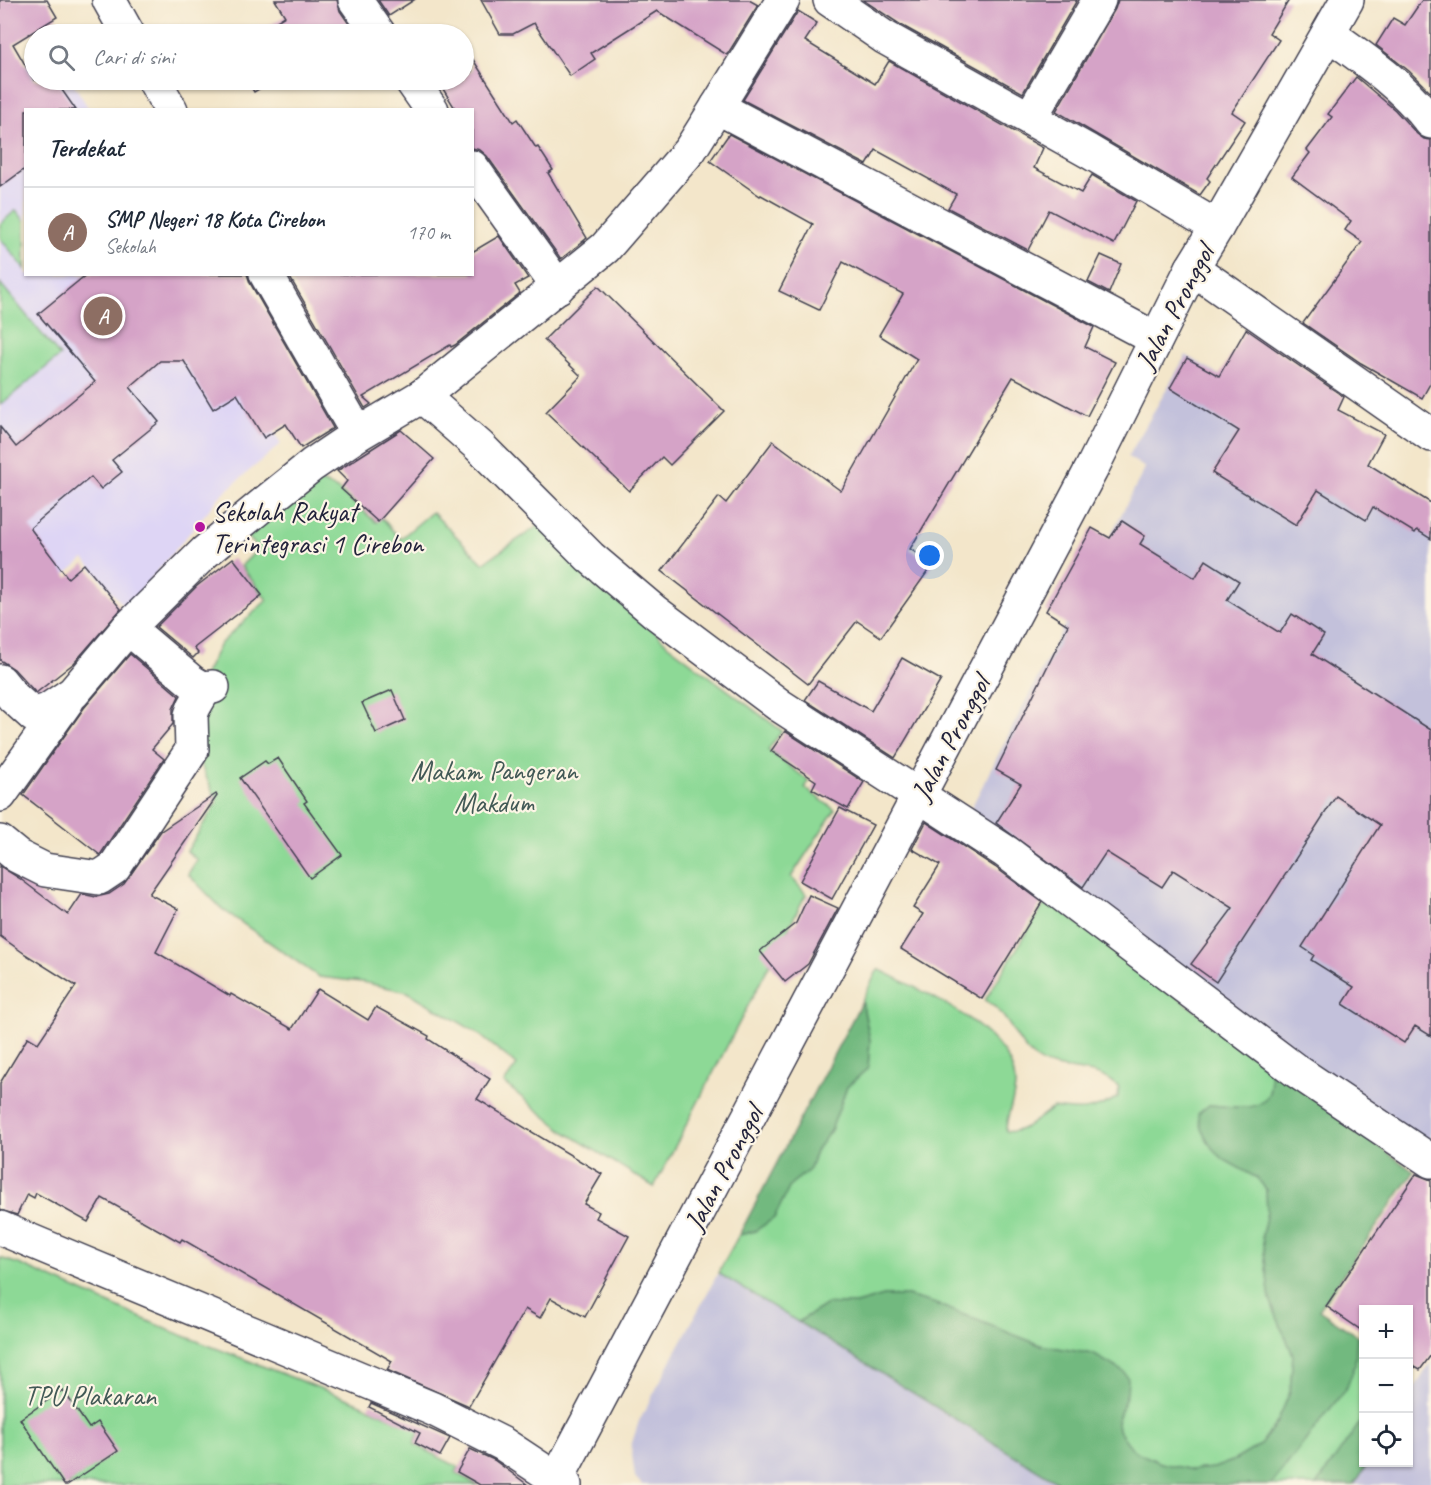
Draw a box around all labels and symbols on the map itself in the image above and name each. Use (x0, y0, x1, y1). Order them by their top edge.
street label: Jalan Pronggol (1126, 234, 1224, 377)
pin: A (84, 294, 122, 338)
place label: Sekolah Rakyat Terintegrasi 1 Cirebon (212, 494, 425, 561)
marker: Sekolah Rakyat Terintegrasi 1 Cirebon (193, 520, 207, 534)
your location (915, 541, 944, 570)
street label: Jalan Pronggol (902, 665, 1000, 808)
park label: Makam Pangeran Makdum (411, 753, 579, 820)
street label: Jalan Pronggol (675, 1095, 773, 1238)
park label: TPU Plakaran (24, 1378, 157, 1413)

